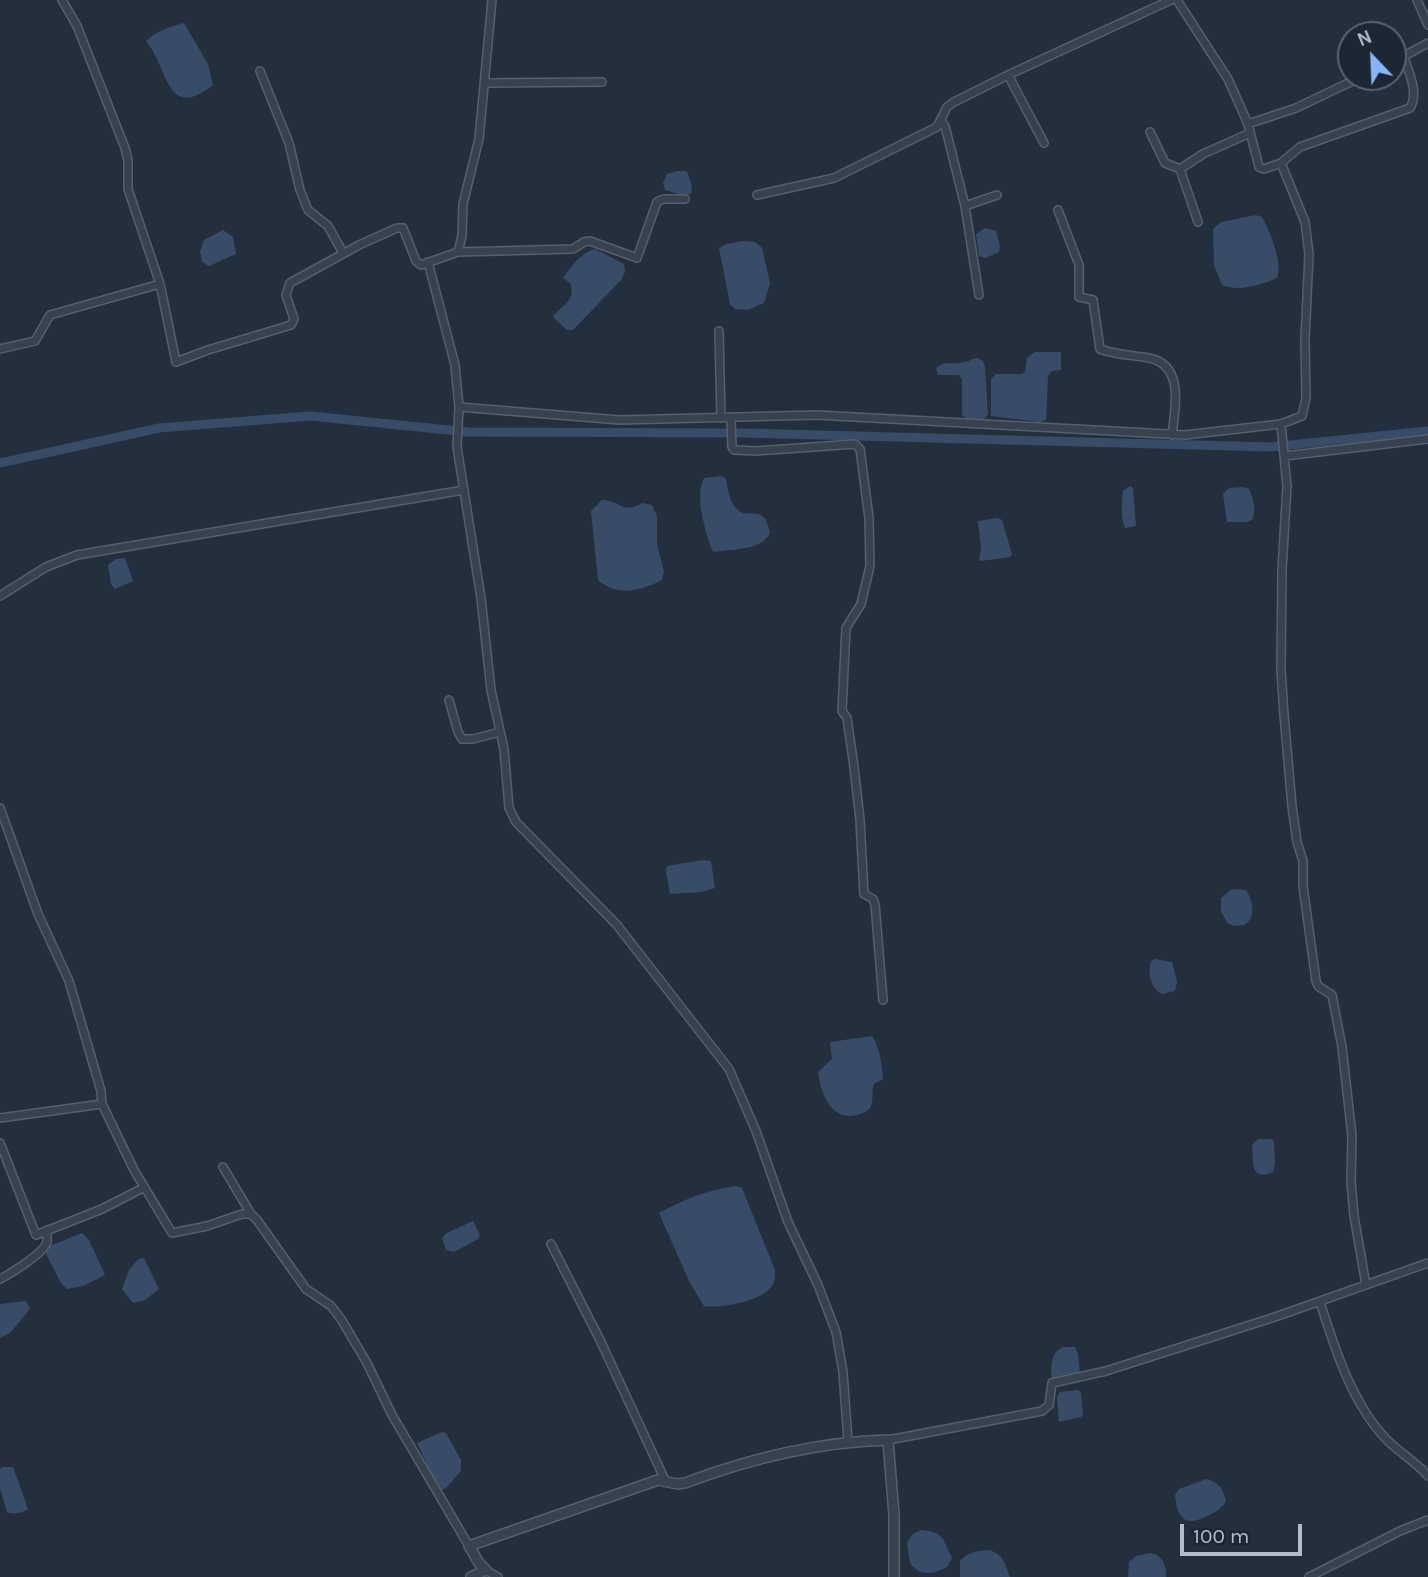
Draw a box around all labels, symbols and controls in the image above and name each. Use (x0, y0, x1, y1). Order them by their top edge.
north arrow (1337, 21, 1407, 91)
text: N (1354, 26, 1375, 51)
scale bar (1183, 1510, 1306, 1554)
text: 100 m (1193, 1524, 1250, 1548)

